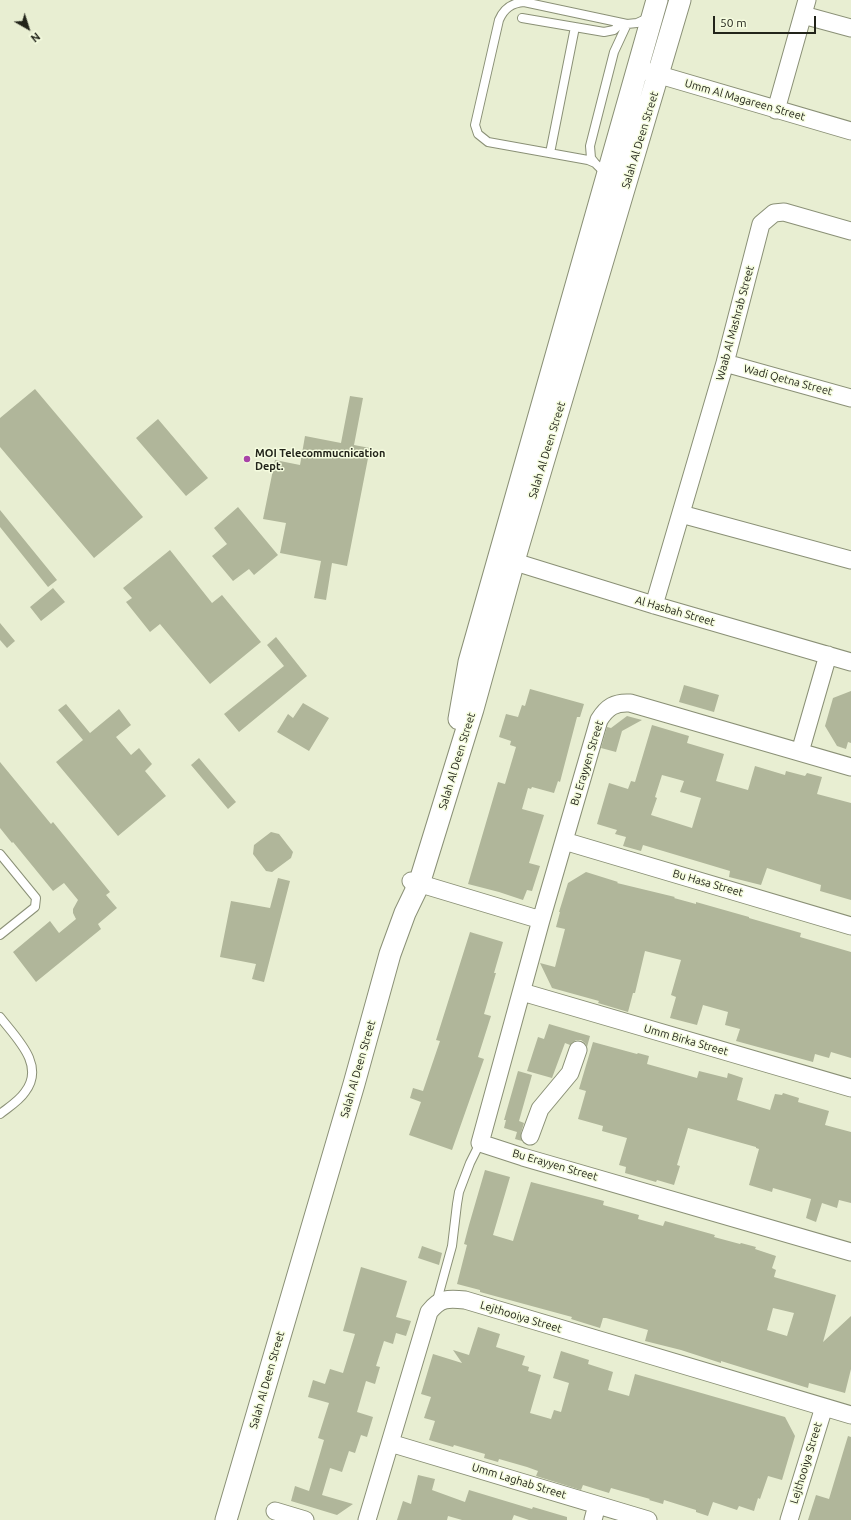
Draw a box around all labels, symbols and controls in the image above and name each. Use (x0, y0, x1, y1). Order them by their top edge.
north arrow (8, 8, 48, 48)
scale bar (715, 8, 818, 34)
text: 50 m (720, 16, 747, 29)
text: N (29, 30, 43, 45)
street label: Umm Al Magareen Street (683, 76, 807, 124)
street label: Salah Al Deen Street (619, 90, 661, 190)
street label: Waab Al Mashrab Street (713, 264, 757, 382)
street label: Wadi Qetna Street (742, 362, 834, 398)
street label: Salah Al Deen Street (526, 400, 568, 500)
place label: MOI Telecommucnication Dept. (255, 446, 385, 472)
marker: MOI Telecommucnication Dept. (242, 454, 252, 464)
street label: Al Hasbah Street (634, 593, 716, 629)
street label: Salah Al Deen Street (436, 711, 478, 811)
street label: Bu Erayyen Street (568, 719, 606, 807)
street label: Bu Hasa Street (671, 867, 745, 899)
street label: Salah Al Deen Street (338, 1019, 378, 1119)
street label: Umm Birka Street (642, 1022, 730, 1058)
street label: Bu Erayyen Street (511, 1147, 599, 1183)
street label: Lejthooiya Street (479, 1298, 563, 1336)
street label: Salah Al Deen Street (247, 1330, 287, 1430)
street label: Lejthooiya Street (787, 1421, 825, 1505)
street label: Umm Laghab Street (470, 1460, 568, 1502)

